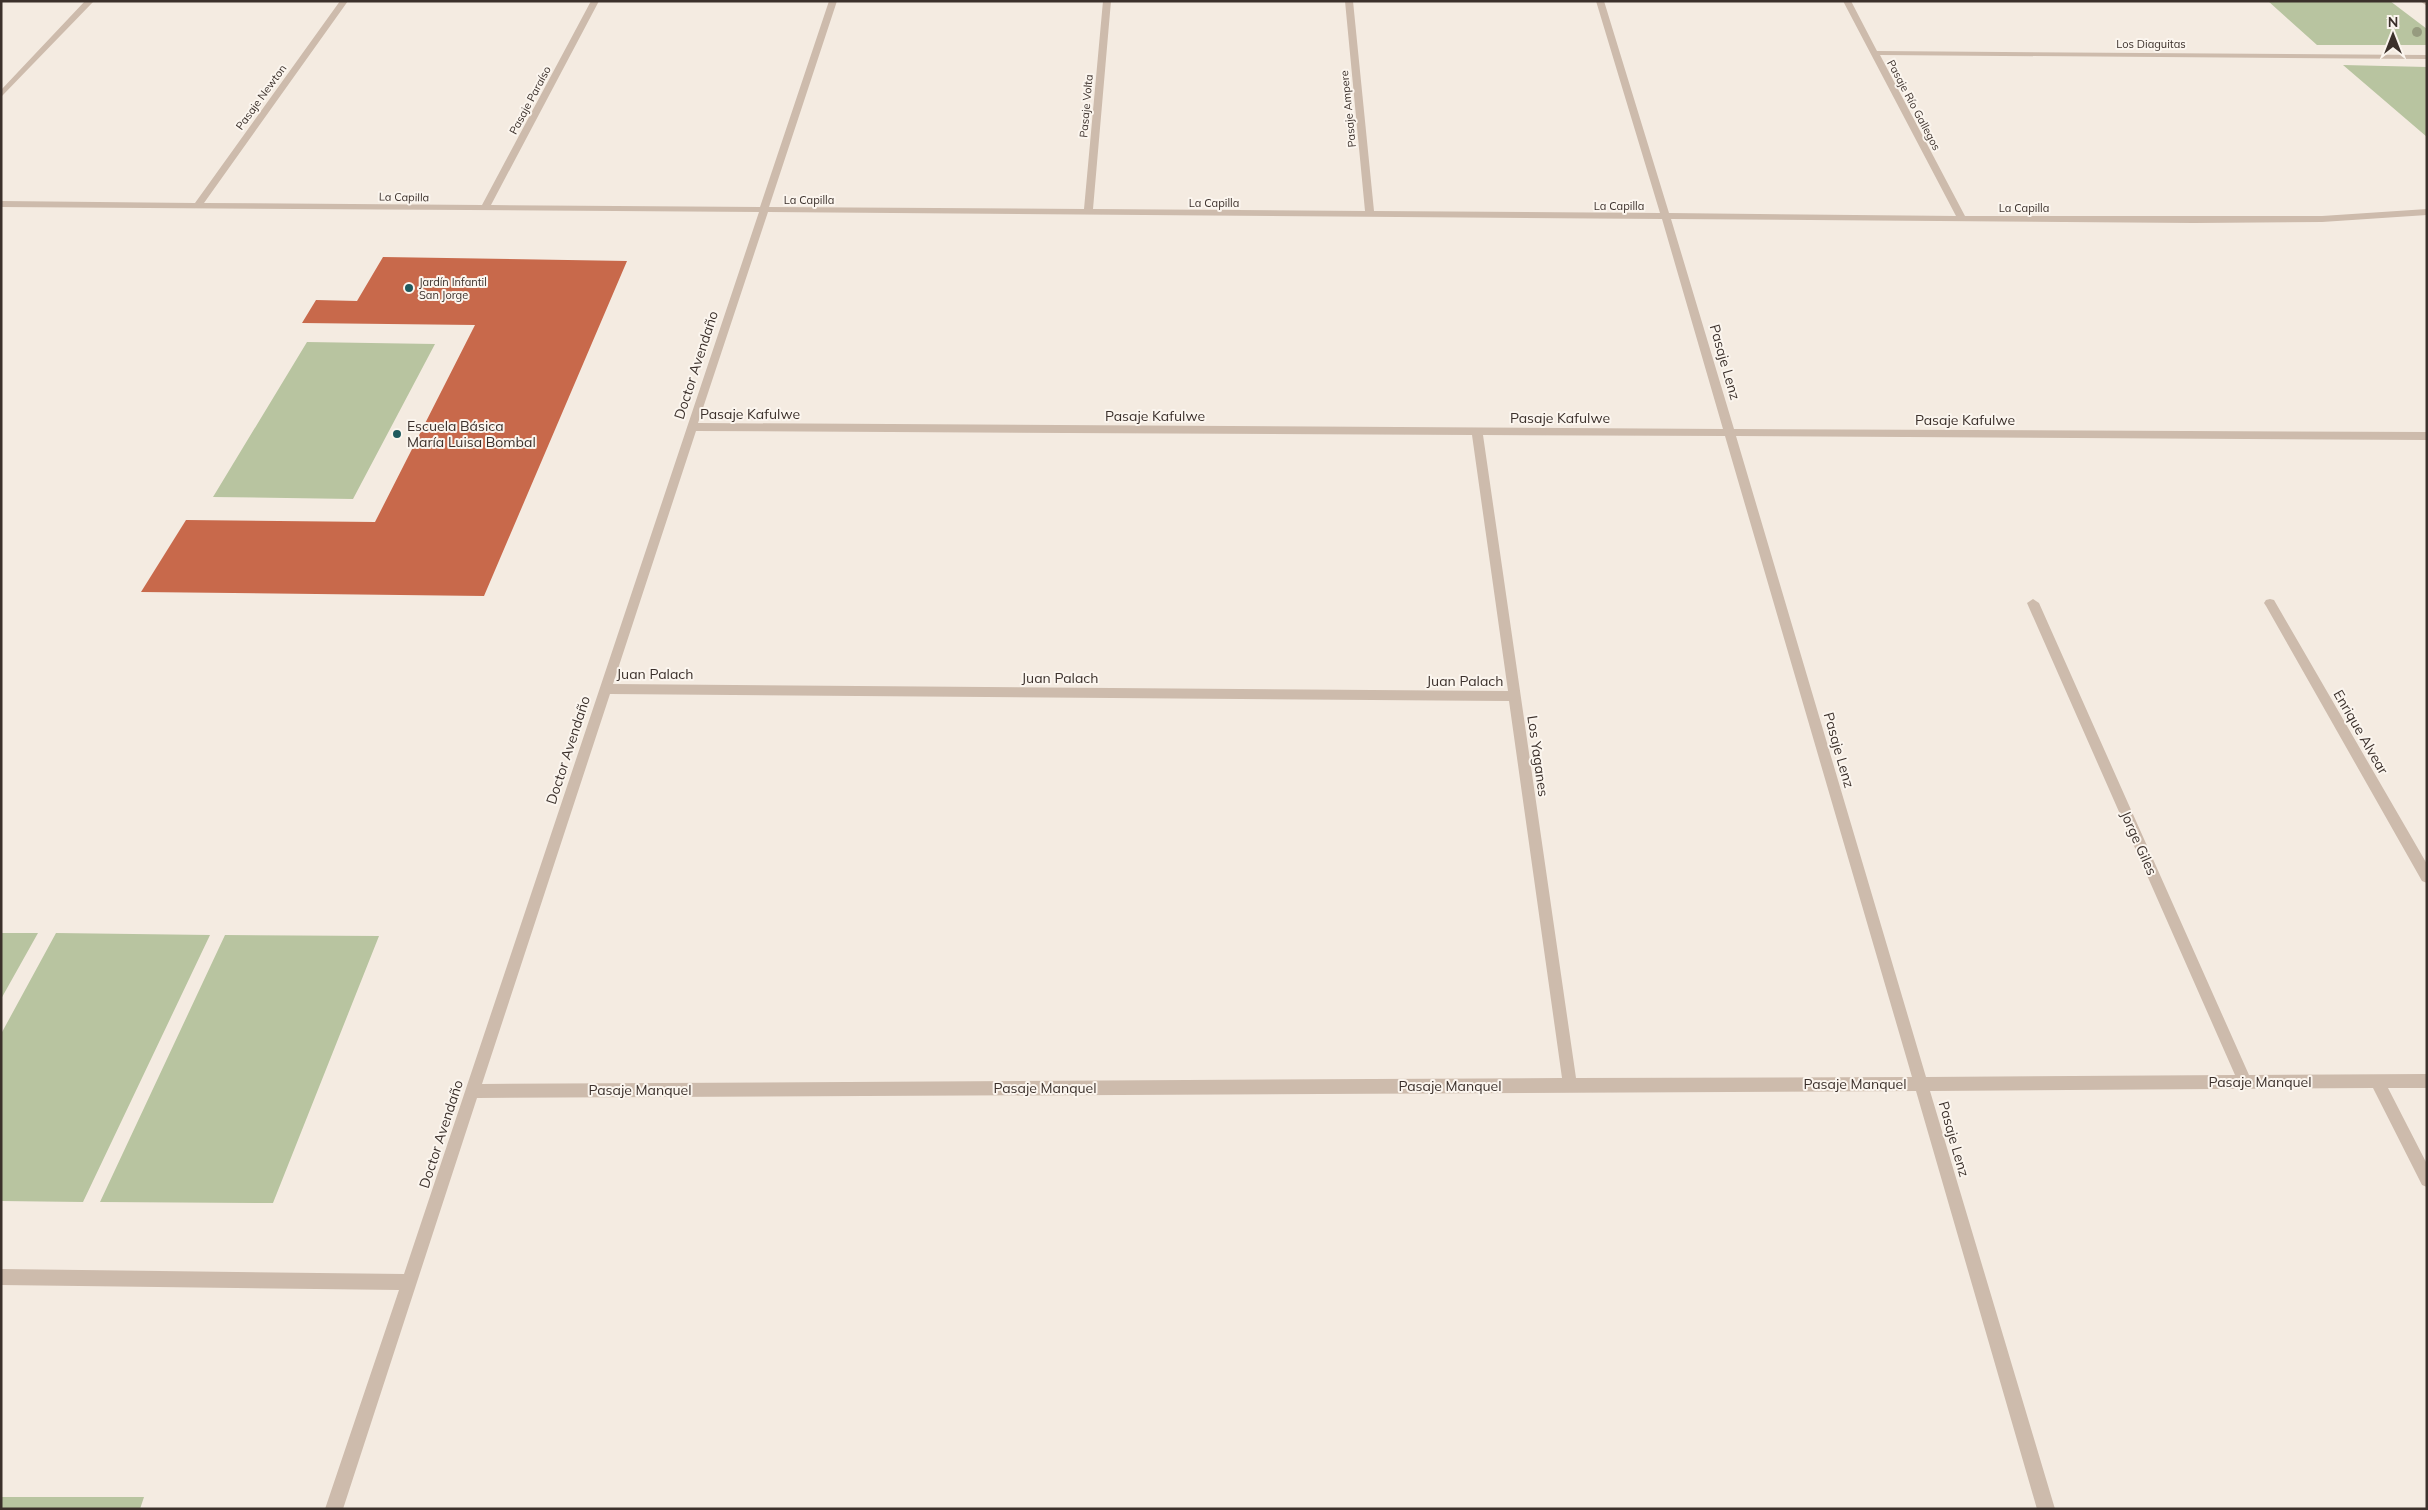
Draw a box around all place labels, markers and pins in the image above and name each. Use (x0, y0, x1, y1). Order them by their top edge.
place label: Jardín Infantil San Jorge (419, 275, 487, 302)
marker: Jardín Infantil San Jorge (403, 282, 415, 294)
place label: Escuela Básica María Luisa Bombal (407, 417, 536, 451)
marker: Escuela Básica María Luisa Bombal (391, 428, 403, 440)

